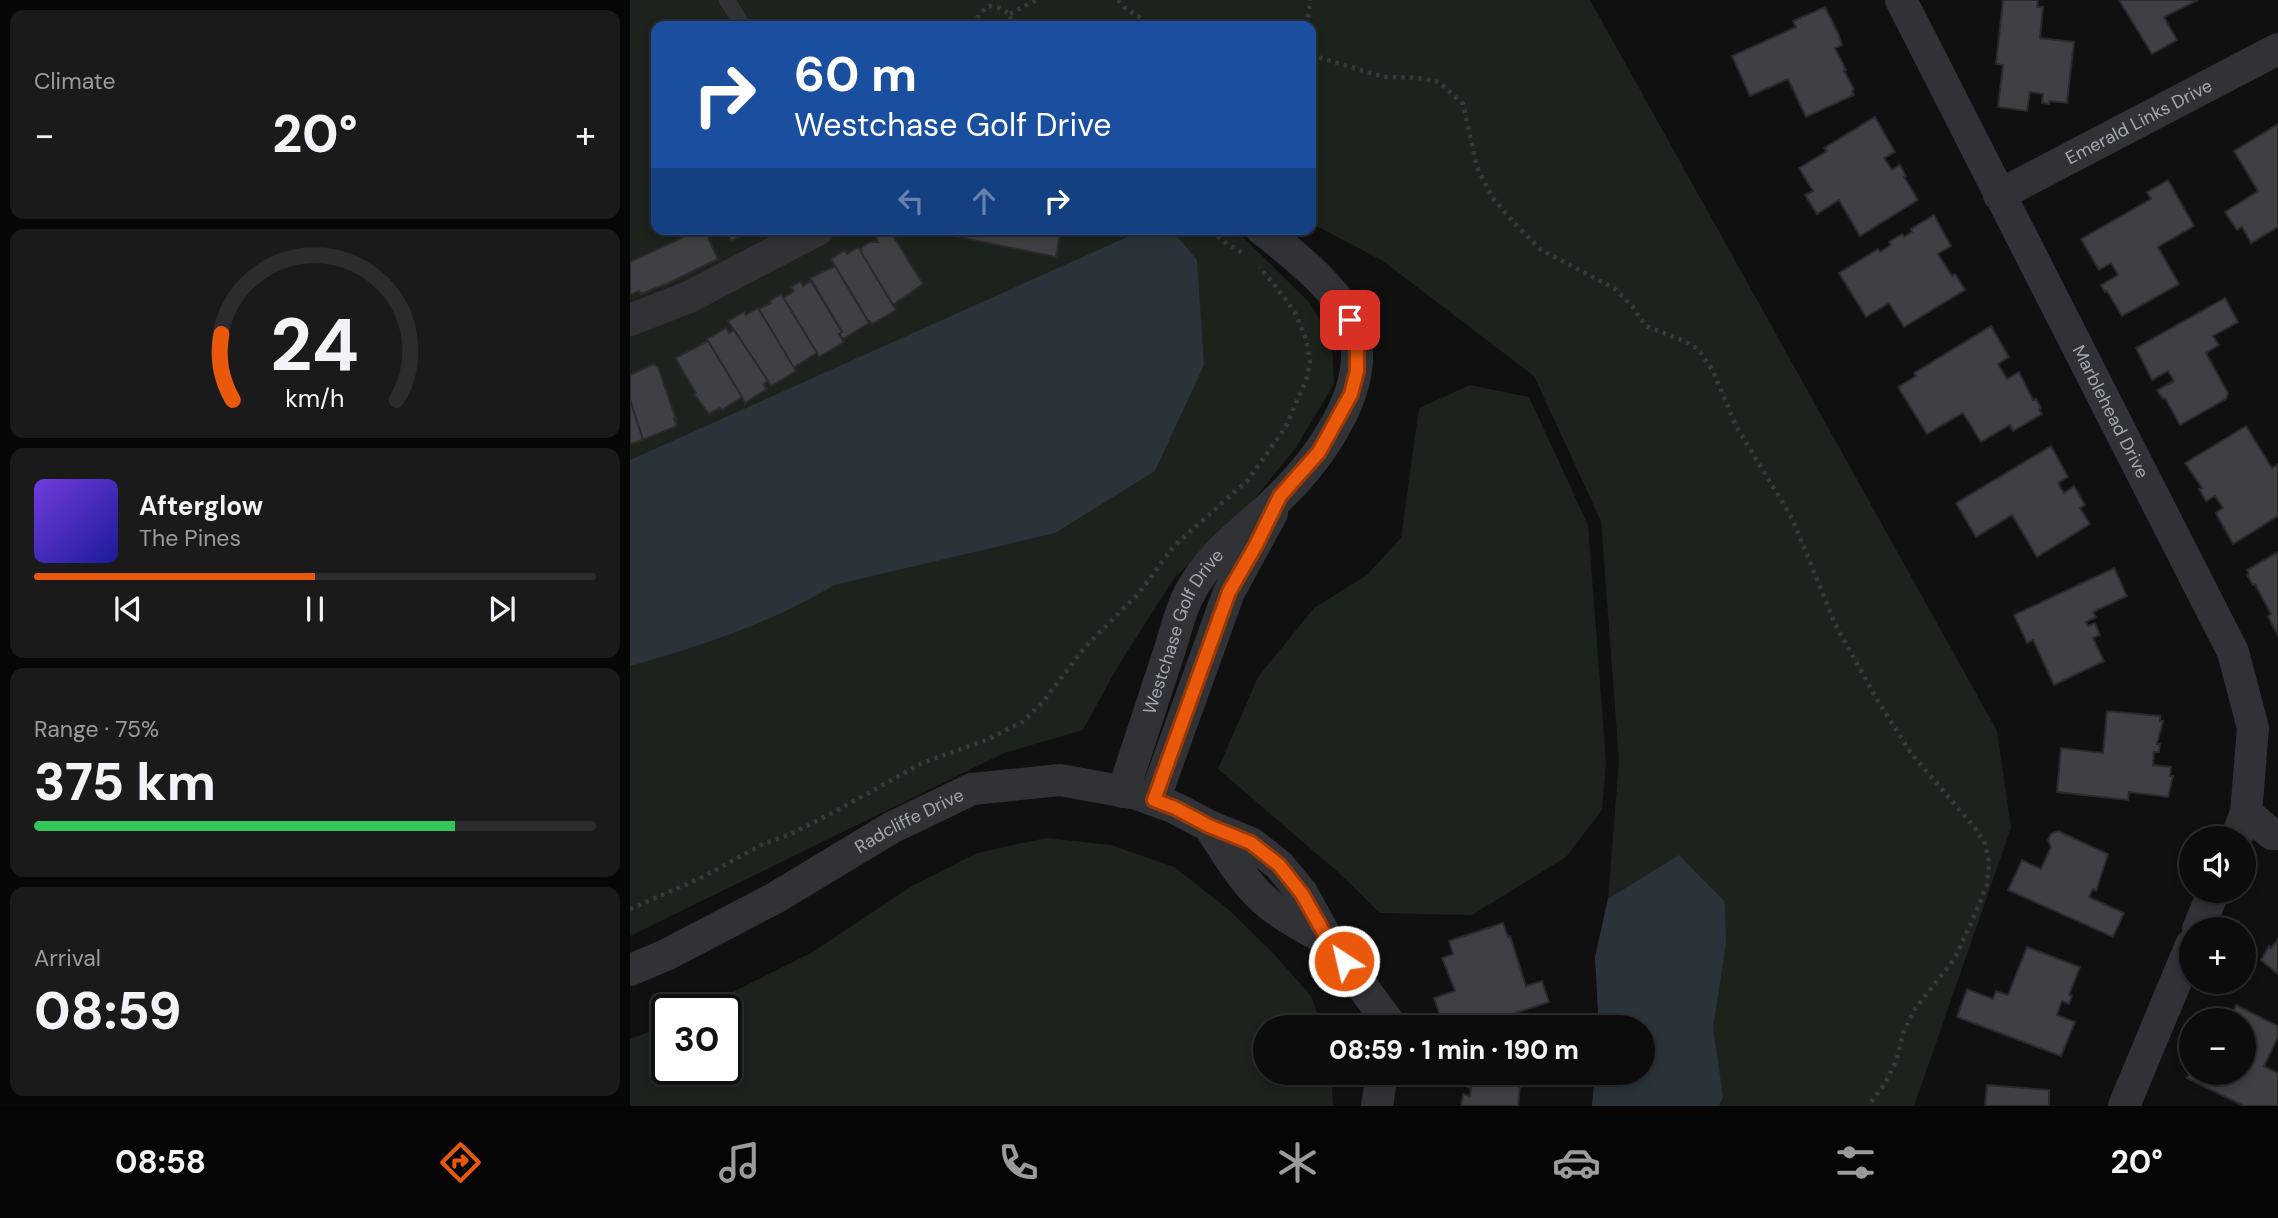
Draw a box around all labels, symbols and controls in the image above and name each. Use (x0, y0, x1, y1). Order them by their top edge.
text: 60 m (794, 42, 917, 106)
icon: right (679, 49, 770, 140)
text: Climate (34, 66, 116, 96)
street label: Emerald Links Drive (2062, 73, 2216, 170)
text: 20° (272, 100, 358, 168)
text: Westchase Golf Drive (794, 104, 1111, 146)
text: − (34, 110, 55, 160)
text: + (575, 110, 596, 160)
icon: left (892, 182, 930, 220)
icon: ahead (965, 182, 1003, 220)
icon: right (1038, 182, 1076, 220)
pin (1320, 290, 1380, 350)
text: 24 (271, 298, 359, 393)
icon: arrive (1331, 301, 1369, 339)
street label: Marblehead Drive (2067, 341, 2155, 482)
text: km/h (285, 382, 345, 415)
text: Afterglow (139, 489, 263, 523)
text: The Pines (139, 523, 241, 553)
street label: Westchase Golf Drive (1137, 544, 1229, 717)
icon: previous (109, 590, 147, 628)
icon: pause (296, 590, 334, 628)
icon: next (483, 590, 521, 628)
text: Range · 75% (34, 714, 159, 744)
text: 375 km (34, 748, 216, 816)
street label: Radcliffe Drive (850, 783, 968, 859)
map controls (2179, 826, 2256, 1085)
button: sound (2179, 826, 2256, 903)
button: + (2179, 917, 2256, 994)
position arrow (1307, 924, 1381, 998)
text: Arrival (34, 943, 101, 973)
text: 08:59 (34, 977, 181, 1045)
speed limit sign: 30 (651, 994, 742, 1085)
button: − (2179, 1008, 2256, 1085)
text: 08:59 · 1 min · 190 m (1329, 1033, 1579, 1067)
icon: directions (436, 1138, 485, 1187)
icon: music (715, 1138, 764, 1187)
icon: phone (994, 1138, 1043, 1187)
icon: climate (1273, 1138, 1322, 1187)
icon: car (1552, 1138, 1601, 1187)
icon: filters (1831, 1138, 1880, 1187)
text: 08:58 (115, 1141, 206, 1183)
text: 20° (2110, 1141, 2163, 1183)

